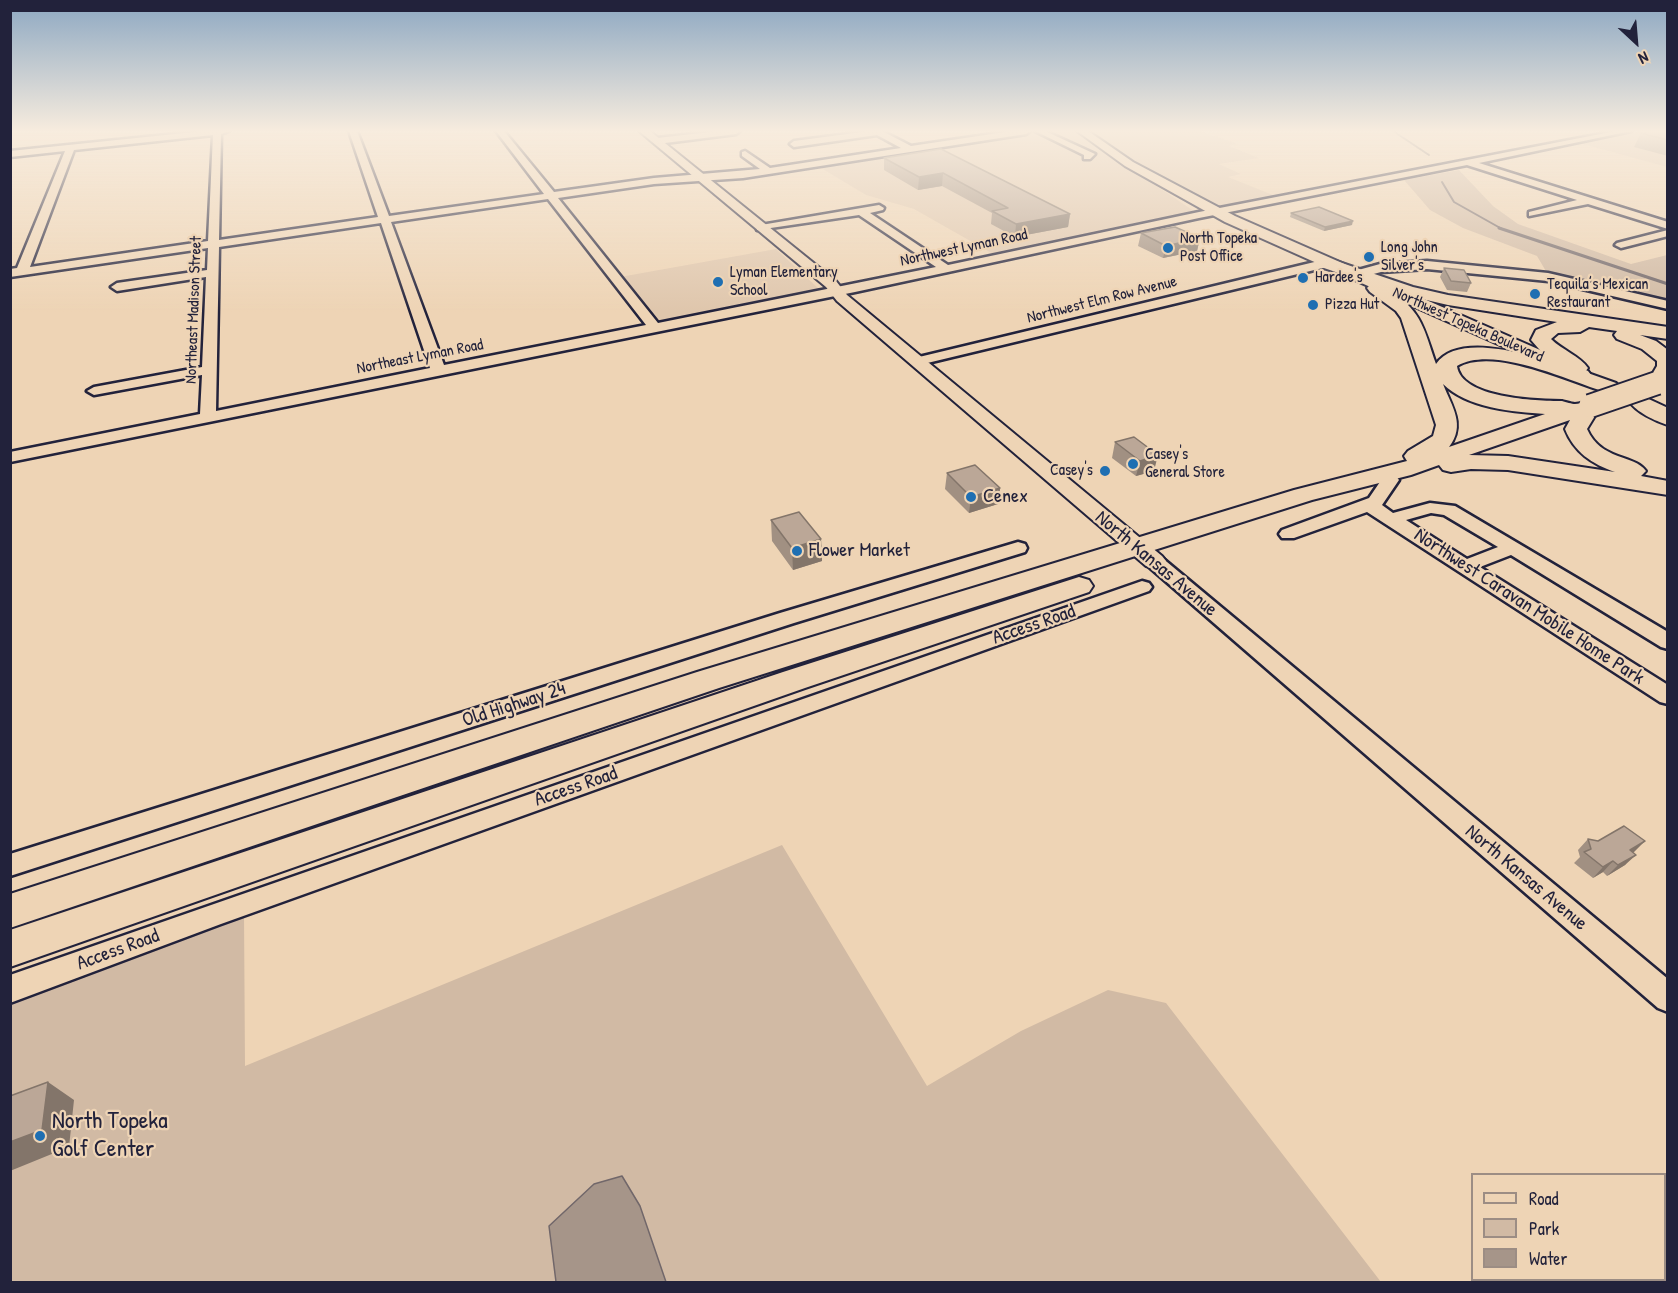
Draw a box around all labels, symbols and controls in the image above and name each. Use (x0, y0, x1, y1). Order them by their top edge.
north arrow (1606, 12, 1666, 72)
text: N (1635, 46, 1653, 70)
street label: Northwest Lyman Road (899, 225, 1029, 271)
place label: North Topeka Post Office (1180, 229, 1257, 267)
street label: Northeast Madison Street (182, 236, 206, 384)
place label: Long John Silver's (1381, 238, 1438, 276)
marker: North Topeka Post Office (1161, 241, 1175, 255)
marker: Long John Silver's (1362, 250, 1376, 264)
place label: Lyman Elementary School (730, 263, 838, 301)
place label: Hardee's (1315, 268, 1363, 288)
marker: Hardee's (1296, 271, 1310, 285)
street label: Northwest Elm Row Avenue (1025, 272, 1179, 328)
marker: Lyman Elementary School (711, 275, 725, 289)
place label: Tequila’s Mexican Restaurant (1547, 275, 1648, 313)
street label: Northwest Topeka Boulevard (1390, 283, 1546, 367)
marker: Tequila’s Mexican Restaurant (1528, 287, 1542, 301)
place label: Pizza Hut (1325, 295, 1379, 315)
marker: Pizza Hut (1306, 298, 1320, 312)
street label: Northeast Lyman Road (355, 335, 485, 379)
place label: Casey's General Store (1145, 445, 1225, 483)
marker: Casey's General Store (1126, 457, 1140, 471)
place label: Casey's (1050, 461, 1093, 481)
marker: Casey's (1098, 464, 1112, 478)
place label: Cenex (983, 485, 1028, 509)
marker: Cenex (964, 490, 978, 504)
street label: North Kansas Avenue (1090, 506, 1222, 622)
street label: Northwest Caravan Mobile Home Park (1409, 524, 1649, 690)
place label: Flower Market (809, 539, 910, 563)
marker: Flower Market (790, 544, 804, 558)
street label: Access Road (989, 600, 1079, 650)
street label: Old Highway 24 (459, 677, 569, 733)
street label: Access Road (531, 762, 621, 812)
street label: North Kansas Avenue (1460, 820, 1592, 936)
street label: Access Road (73, 924, 163, 976)
place label: North Topeka Golf Center (52, 1108, 168, 1164)
marker: North Topeka Golf Center (33, 1129, 47, 1143)
legend (1471, 1173, 1666, 1281)
text: Road (1529, 1186, 1559, 1211)
text: Park (1529, 1216, 1559, 1241)
text: Water (1529, 1246, 1567, 1271)

